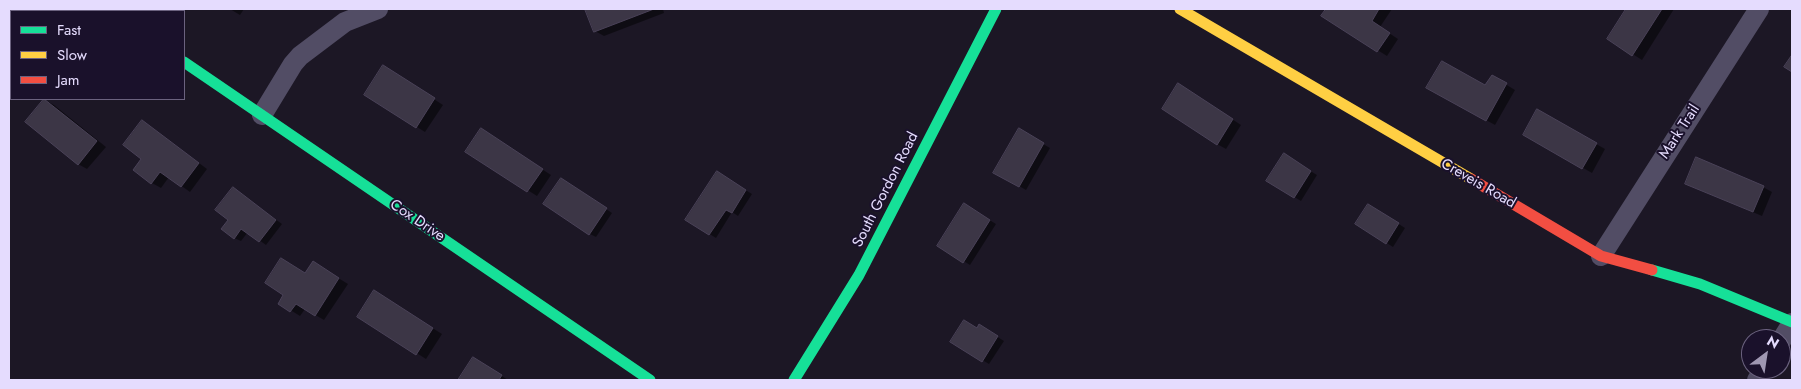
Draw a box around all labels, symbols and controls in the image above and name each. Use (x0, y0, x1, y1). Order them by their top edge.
legend (10, 10, 185, 100)
text: Fast (57, 19, 81, 41)
text: Slow (57, 44, 87, 66)
text: Jam (57, 69, 80, 91)
street label: Mark Trail (1656, 101, 1704, 163)
street label: South Gordon Road (849, 129, 923, 251)
street label: Creveis Road (1437, 155, 1519, 213)
street label: Cox Drive (386, 196, 448, 246)
north arrow (1741, 329, 1791, 379)
text: N (1763, 331, 1783, 353)

